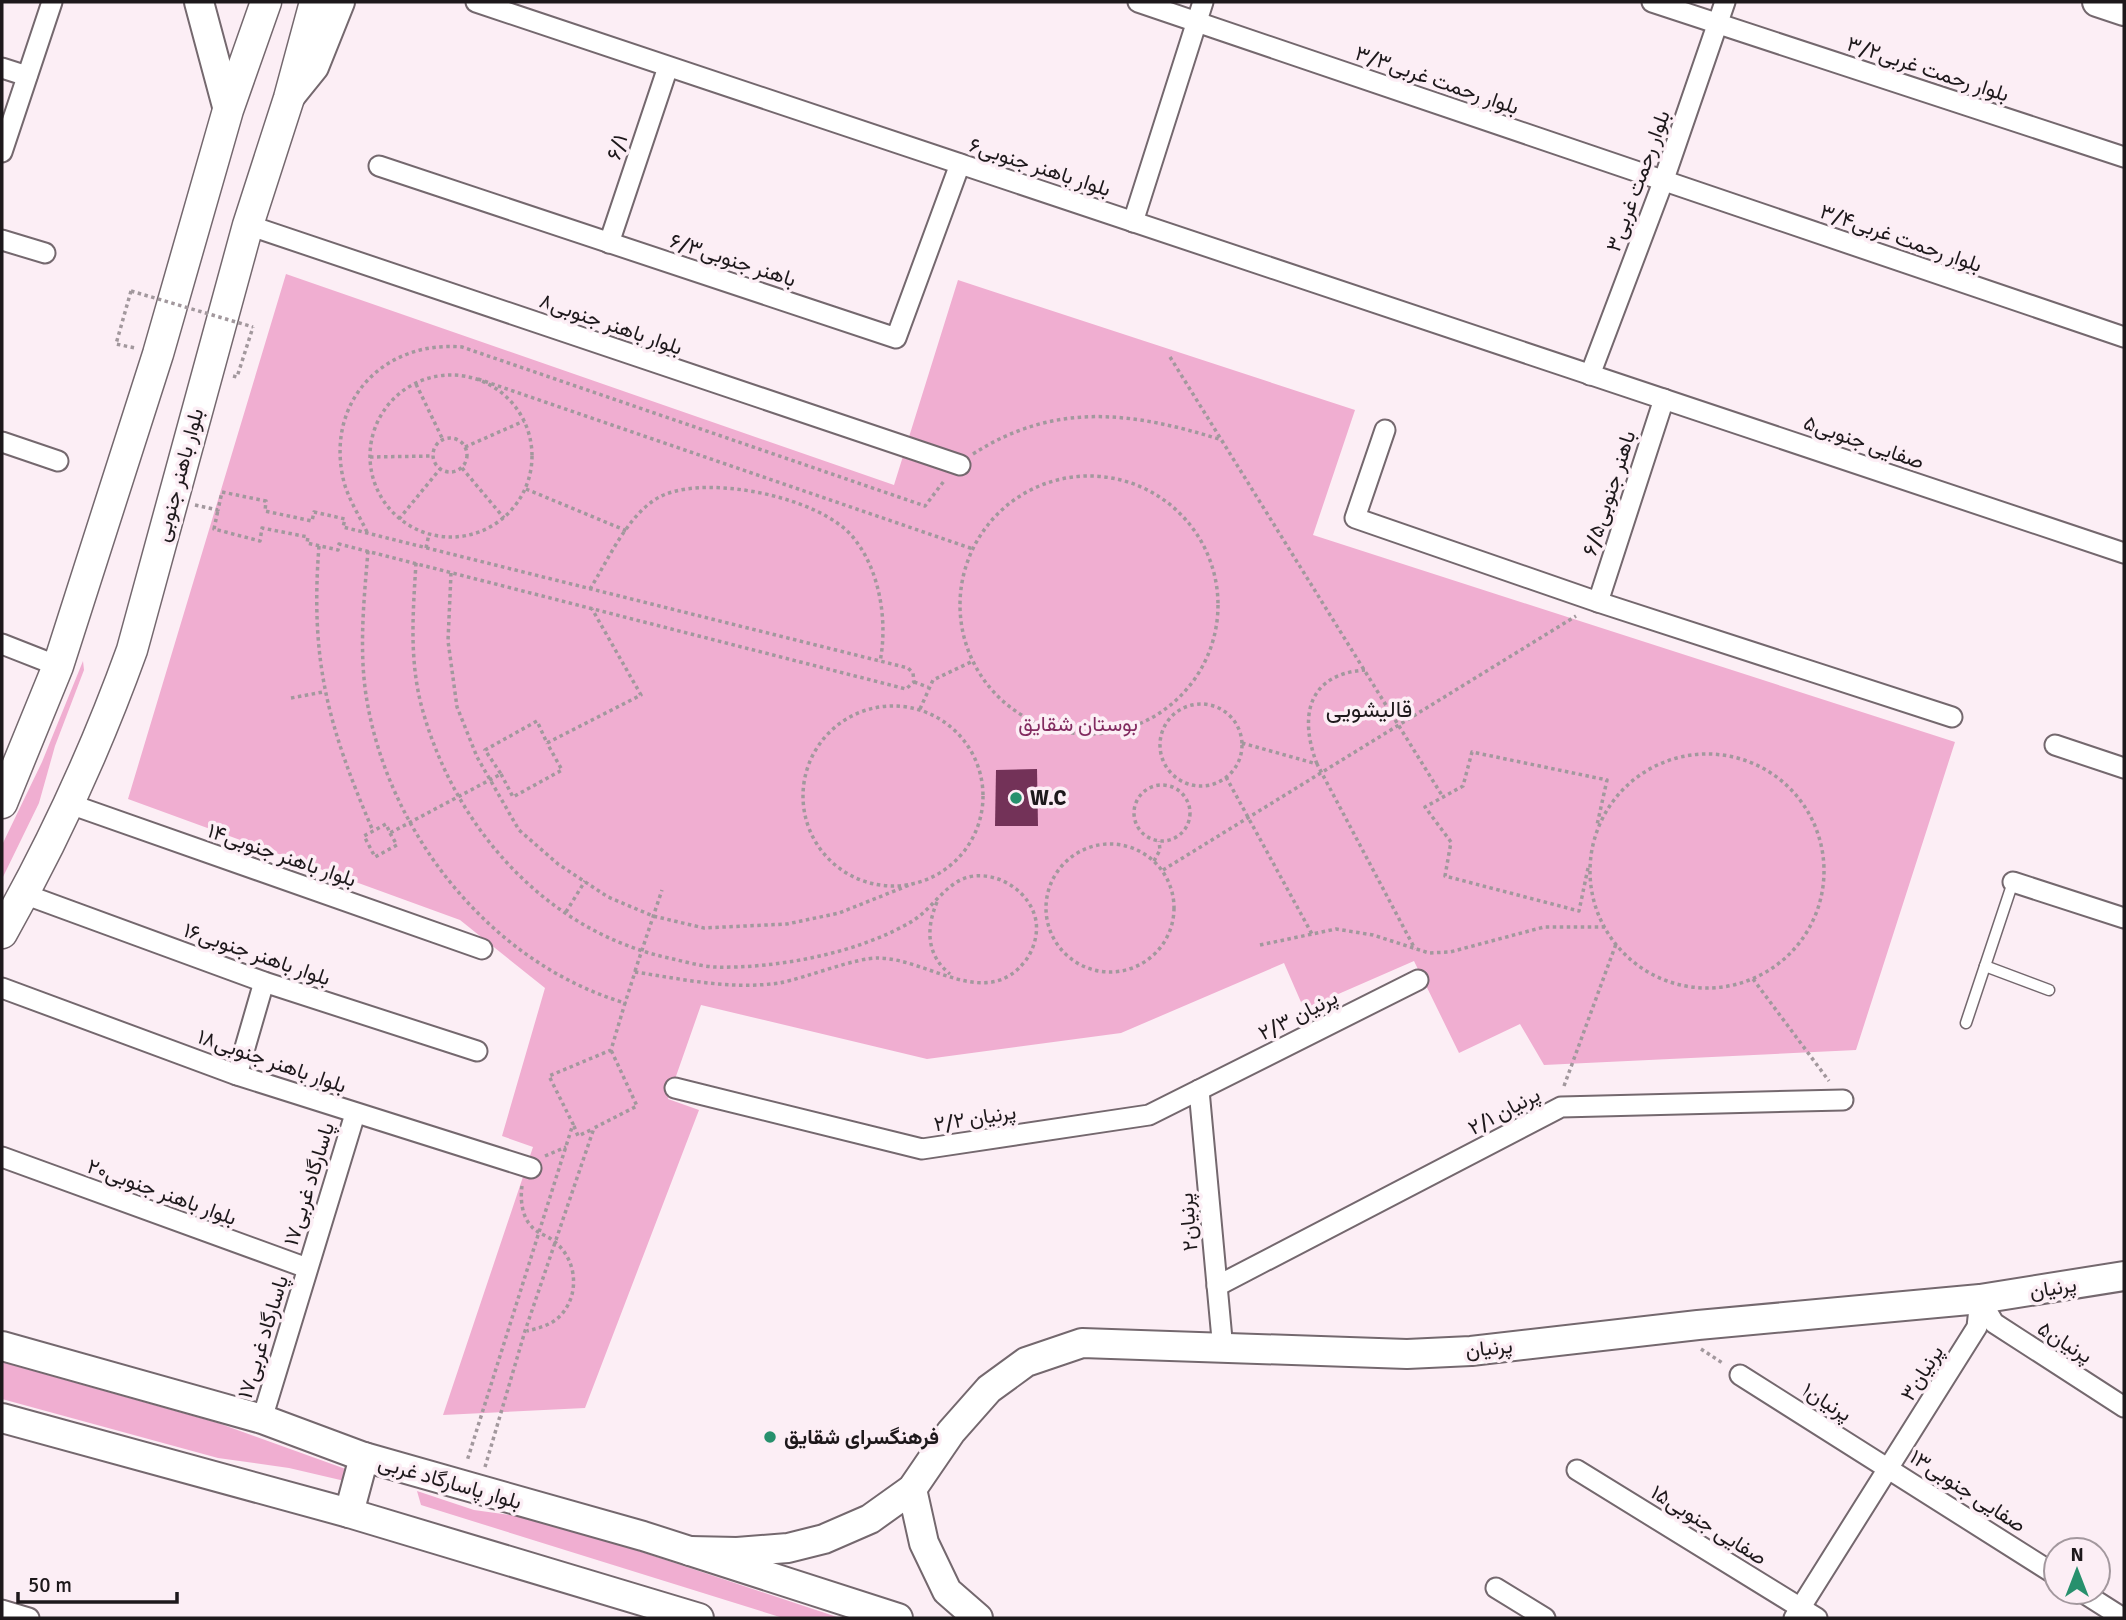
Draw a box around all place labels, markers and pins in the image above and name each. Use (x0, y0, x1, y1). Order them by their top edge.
place label: W.C (1030, 785, 1066, 811)
marker: W.C (1008, 790, 1024, 806)
place label: فرهنگسرای شقایق (784, 1424, 939, 1450)
marker: فرهنگسرای شقایق (762, 1429, 778, 1445)

